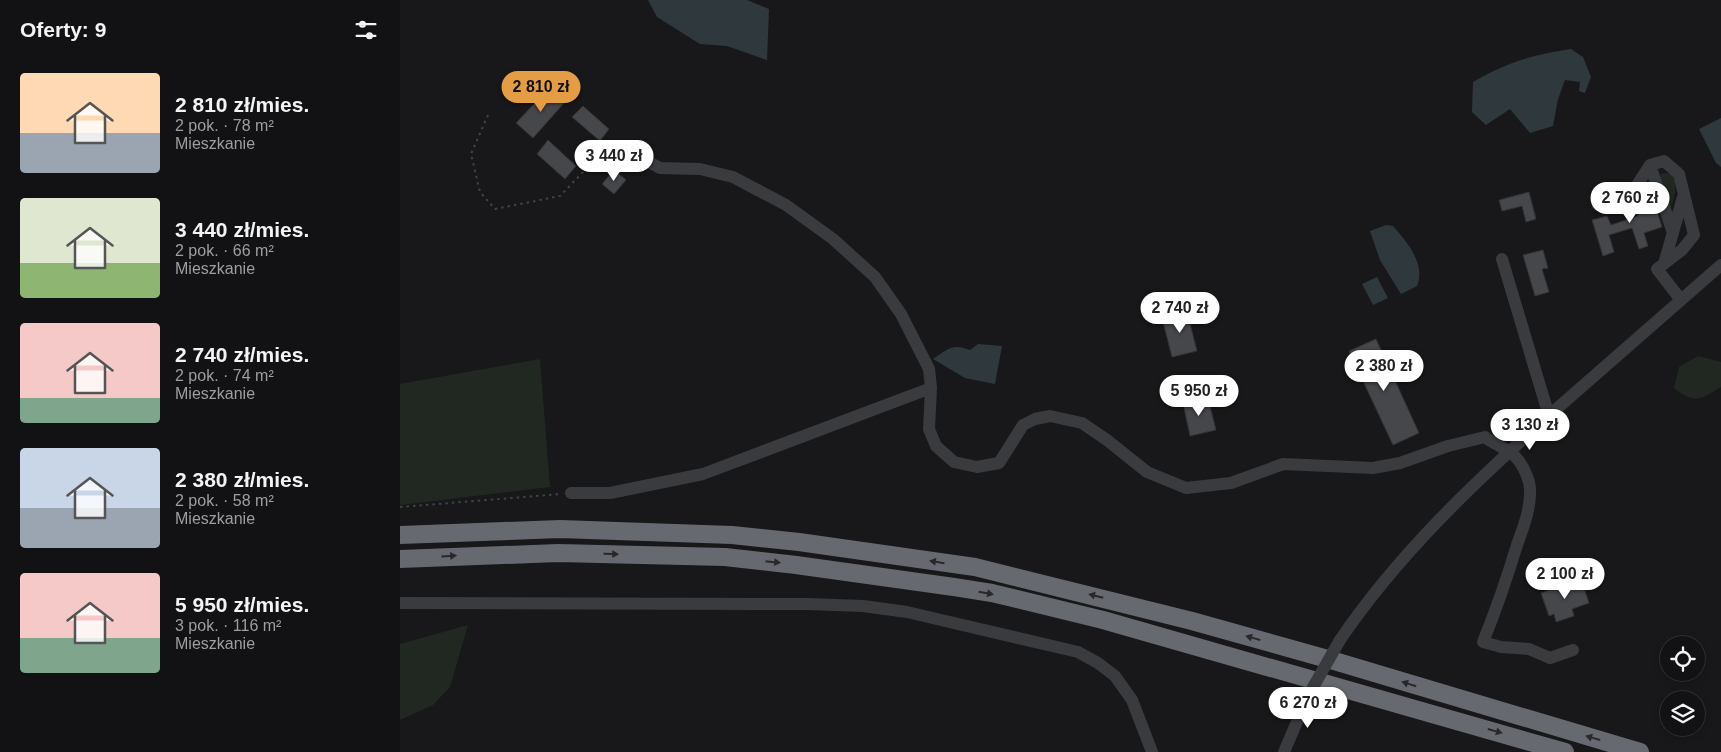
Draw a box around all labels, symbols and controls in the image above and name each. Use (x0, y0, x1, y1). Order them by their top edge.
icon: filters (352, 16, 380, 44)
text: Oferty: 9 (20, 18, 106, 41)
pin: 2 810 zł (489, 70, 593, 113)
text: 2 810 zł (513, 78, 569, 95)
icon: home (60, 93, 120, 153)
text: 2 810 zł/mies. (175, 93, 309, 116)
text: 2 pok. · 78 m² (175, 117, 274, 134)
text: Mieszkanie (175, 135, 255, 152)
pin: 3 440 zł (562, 140, 666, 182)
text: 3 440 zł (586, 147, 642, 164)
pin: 2 760 zł (1578, 182, 1682, 224)
text: 2 760 zł (1602, 189, 1658, 206)
icon: home (60, 218, 120, 278)
text: 3 440 zł/mies. (175, 218, 309, 241)
text: 2 pok. · 66 m² (175, 242, 274, 259)
text: Mieszkanie (175, 260, 255, 277)
pin: 2 740 zł (1128, 292, 1232, 334)
text: 2 740 zł (1152, 299, 1208, 316)
icon: home (60, 343, 120, 403)
text: 2 740 zł/mies. (175, 343, 309, 366)
pin: 2 380 zł (1332, 350, 1436, 392)
text: 2 380 zł (1356, 357, 1412, 374)
text: 2 pok. · 74 m² (175, 367, 274, 384)
pin: 5 950 zł (1147, 374, 1251, 417)
text: 5 950 zł (1171, 382, 1227, 399)
text: Mieszkanie (175, 385, 255, 402)
pin: 3 130 zł (1478, 408, 1582, 451)
text: 3 130 zł (1502, 416, 1558, 433)
icon: home (60, 468, 120, 528)
text: 2 380 zł/mies. (175, 468, 309, 491)
text: 2 pok. · 58 m² (175, 492, 274, 509)
text: Mieszkanie (175, 510, 255, 527)
one-way arrow (603, 550, 619, 558)
one-way arrow (441, 552, 457, 560)
one-way arrow (929, 557, 945, 565)
one-way arrow (766, 558, 782, 566)
pin: 2 100 zł (1513, 558, 1617, 600)
text: 2 100 zł (1537, 565, 1593, 582)
one-way arrow (979, 589, 995, 597)
one-way arrow (1088, 592, 1103, 600)
icon: home (60, 593, 120, 653)
text: 5 950 zł/mies. (175, 593, 309, 616)
text: 3 pok. · 116 m² (175, 617, 281, 634)
one-way arrow (1245, 634, 1260, 642)
text: Mieszkanie (175, 635, 255, 652)
map controls (1660, 636, 1705, 736)
button: locate (1660, 636, 1705, 681)
one-way arrow (1401, 679, 1416, 687)
pin: 6 270 zł (1256, 686, 1360, 729)
button: layers (1660, 691, 1705, 736)
text: 6 270 zł (1280, 694, 1336, 711)
one-way arrow (1488, 728, 1503, 736)
one-way arrow (1586, 734, 1601, 742)

